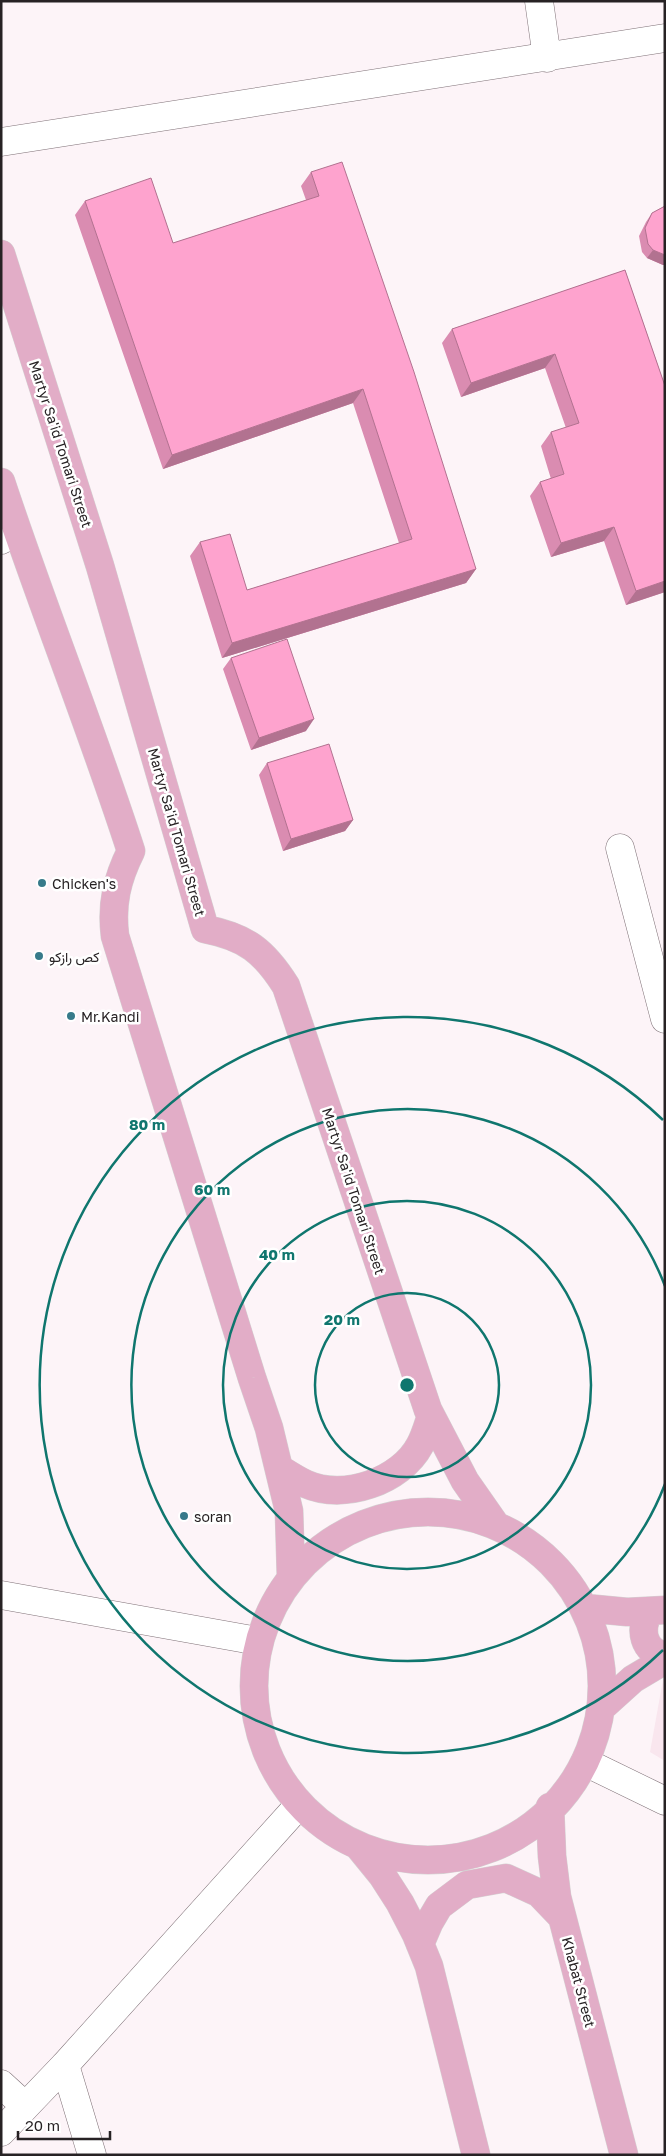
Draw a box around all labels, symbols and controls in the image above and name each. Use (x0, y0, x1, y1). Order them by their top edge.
street label: Martyr Sa'id Tomari Street (26, 358, 96, 530)
street label: Martyr Sa'id Tomari Street (145, 746, 209, 918)
place label: Chicken's (52, 875, 116, 892)
marker: Chicken's (36, 877, 48, 889)
place label: كص رازكو (49, 948, 100, 966)
marker: كص رازكو (33, 950, 45, 962)
place label: Mr.Kandi (81, 1008, 139, 1025)
marker: Mr.Kandi (65, 1010, 77, 1022)
street label: Martyr Sa'id Tomari Street (319, 1105, 389, 1277)
text: 80 m (129, 1115, 165, 1133)
text: 60 m (194, 1180, 230, 1198)
text: 40 m (259, 1245, 295, 1263)
text: 20 m (324, 1310, 360, 1328)
centre of rings (398, 1376, 416, 1394)
place label: soran (194, 1508, 232, 1525)
marker: soran (178, 1510, 190, 1522)
street label: Khabat Street (559, 1935, 599, 2029)
scale bar (18, 2108, 110, 2140)
text: 20 m (25, 2116, 60, 2134)

